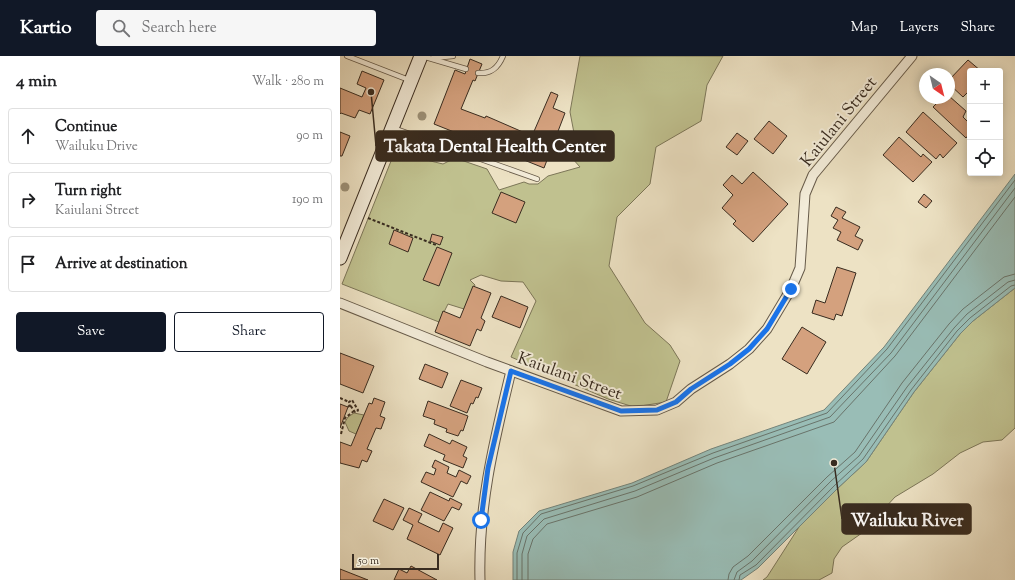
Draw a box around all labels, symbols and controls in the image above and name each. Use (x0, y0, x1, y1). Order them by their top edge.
search box (96, 10, 376, 46)
text: Kartio (20, 15, 72, 42)
icon: search (110, 17, 132, 39)
text: Search here (142, 18, 217, 39)
text: Map (851, 18, 878, 38)
text: Layers (900, 18, 938, 38)
text: Share (960, 18, 995, 38)
north arrow (919, 68, 955, 104)
map controls (967, 68, 1003, 176)
button: + (967, 68, 1003, 104)
text: 4 min (16, 70, 57, 94)
street label: Kaiulani Street (796, 72, 883, 172)
text: Walk · 280 m (252, 73, 324, 91)
button: − (967, 104, 1003, 140)
text: Continue (55, 117, 117, 138)
icon: ahead (17, 125, 39, 147)
text: 90 m (296, 127, 323, 145)
callout: Takata Dental Health Center (376, 131, 614, 161)
text: Takata Dental Health Center (384, 135, 606, 161)
text: Wailuku Drive (55, 138, 138, 156)
button: locate (967, 140, 1003, 176)
text: Turn right (55, 181, 121, 202)
icon: right (17, 189, 39, 211)
text: 190 m (292, 191, 323, 209)
text: Kaiulani Street (55, 202, 139, 220)
icon: arrive (17, 253, 39, 275)
text: Arrive at destination (55, 254, 188, 275)
route end (782, 280, 800, 298)
button: Save (16, 312, 166, 352)
button: Share (174, 312, 324, 352)
street label: Kaiulani Street (514, 347, 625, 407)
callout: Wailuku River (842, 504, 971, 534)
text: Wailuku River (850, 509, 964, 535)
route start (472, 511, 490, 529)
scale bar (352, 552, 439, 571)
text: 50 m (358, 553, 379, 569)

